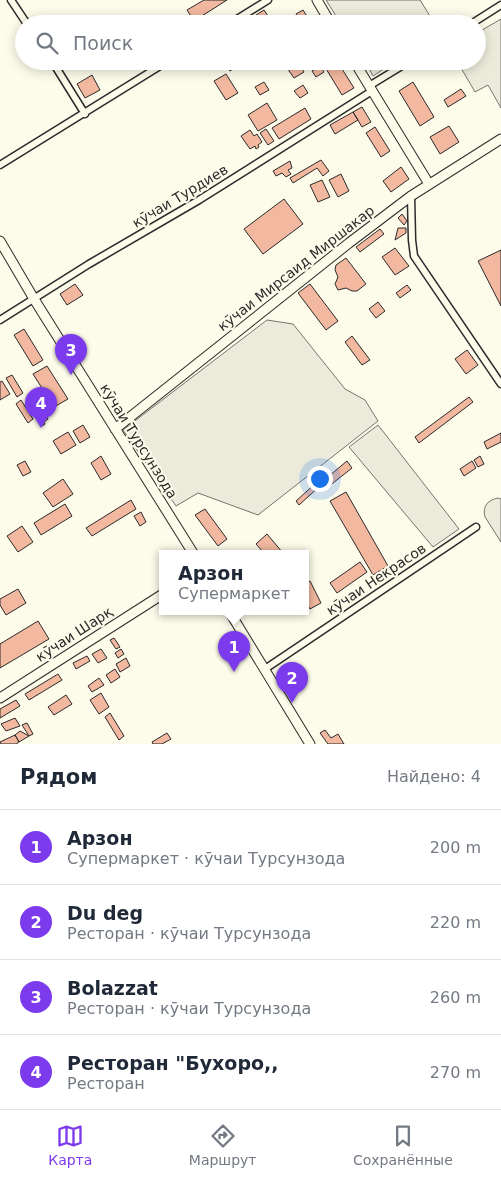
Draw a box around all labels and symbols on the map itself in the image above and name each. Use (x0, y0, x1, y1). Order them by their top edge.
street label: кӯчаи Турдиев (129, 161, 231, 231)
street label: кӯчаи Мирсаид Миршакар (215, 202, 377, 334)
pin: 3 (55, 334, 87, 375)
street label: кӯчаи Турсунзода (97, 381, 181, 501)
pin: 4 (25, 387, 57, 428)
your location (307, 466, 333, 492)
street label: кӯчаи Некрасов (323, 540, 429, 618)
street label: кӯчаи Шарқ (33, 603, 116, 665)
pin: 1 (218, 631, 250, 672)
pin: 2 (276, 662, 308, 703)

